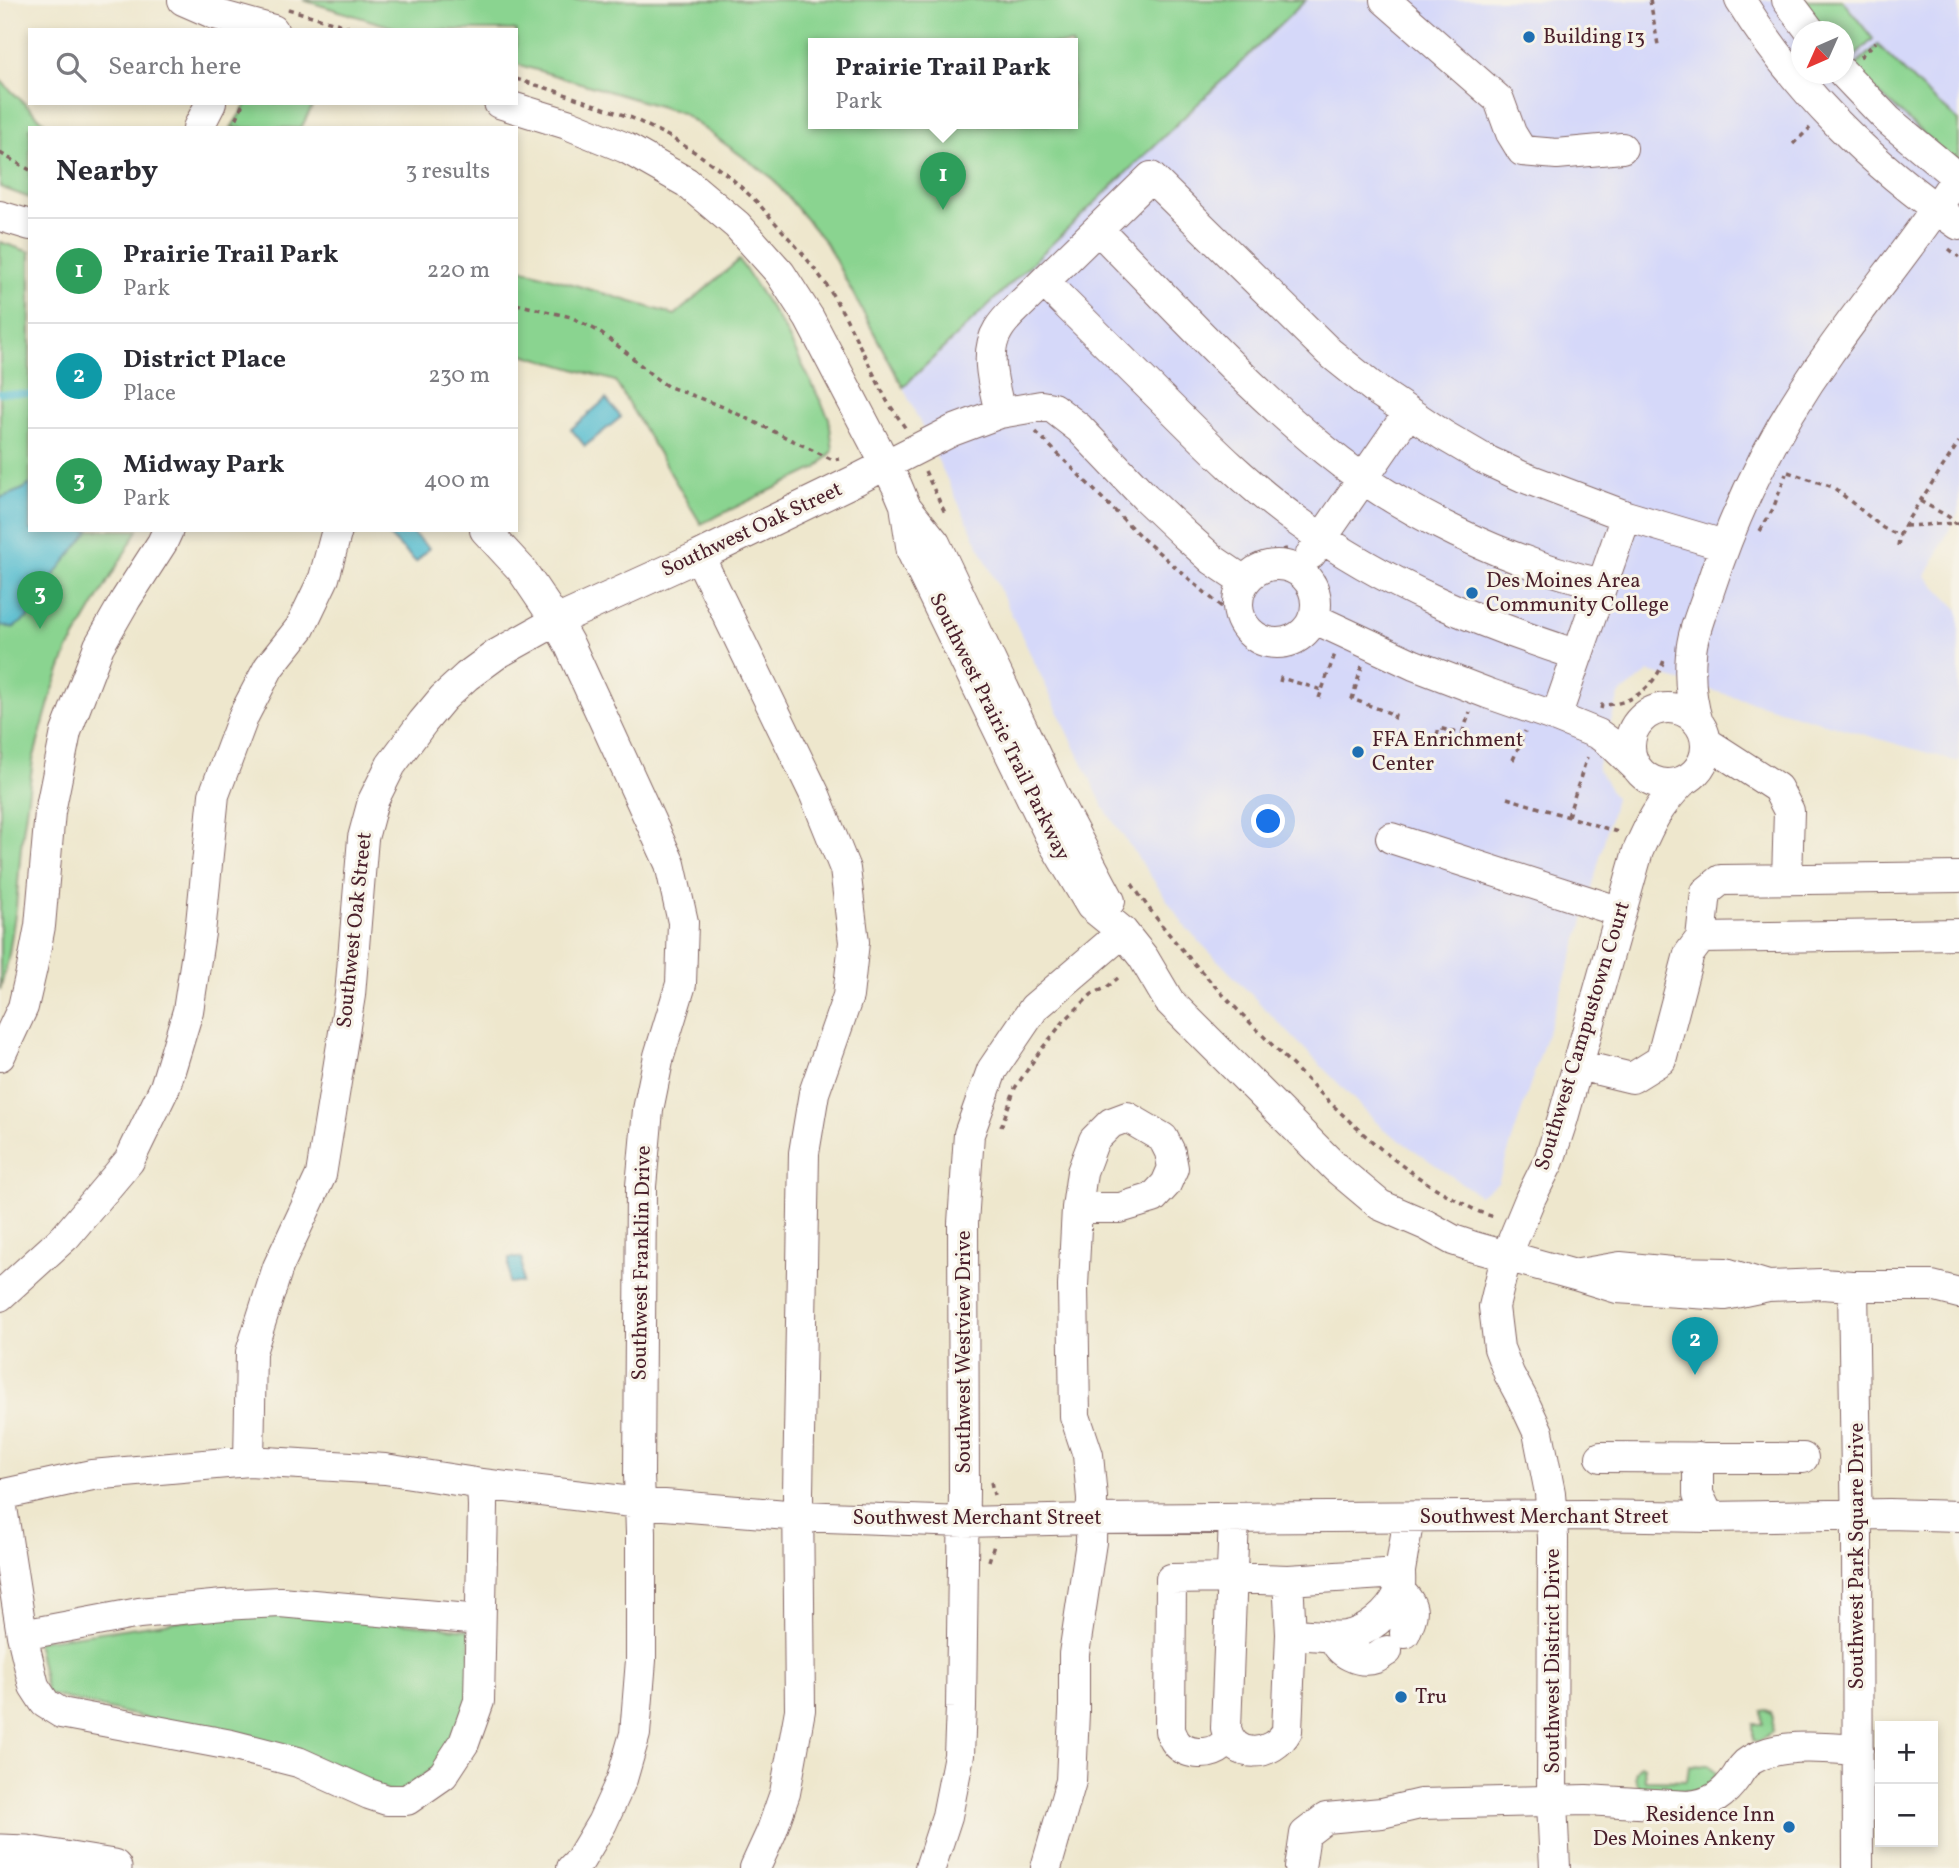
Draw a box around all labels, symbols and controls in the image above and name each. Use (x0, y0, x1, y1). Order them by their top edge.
north arrow (1791, 21, 1854, 84)
place label: Building 13 (1543, 23, 1645, 52)
search box (28, 28, 518, 105)
marker: Building 13 (1521, 29, 1537, 45)
popup (808, 38, 1078, 129)
icon: search (52, 48, 90, 86)
text: Search here (108, 49, 241, 85)
text: Prairie Trail Park (835, 50, 1051, 86)
text: Park (835, 86, 882, 118)
text: Nearby (56, 151, 158, 193)
pin: 1 (920, 152, 966, 210)
text: 3 results (405, 156, 490, 188)
text: Prairie Trail Park (123, 237, 339, 273)
text: 1 (74, 255, 84, 287)
text: 220 m (427, 255, 490, 287)
text: Park (123, 273, 170, 305)
text: District Place (123, 342, 286, 378)
text: 2 (73, 360, 85, 392)
text: 230 m (428, 360, 490, 392)
text: Place (123, 378, 176, 410)
text: Midway Park (123, 447, 285, 483)
text: 3 (73, 465, 85, 497)
text: 400 m (424, 465, 490, 497)
street label: Southwest Oak Street (657, 475, 847, 585)
text: Park (123, 483, 170, 515)
place label: Des Moines Area Community College (1486, 567, 1669, 620)
pin: 3 (17, 571, 63, 629)
marker: Des Moines Area Community College (1464, 585, 1480, 601)
street label: Southwest Prairie Trail Parkway (921, 588, 1077, 866)
place label: FFA Enrichment Center (1372, 726, 1523, 779)
marker: FFA Enrichment Center (1350, 744, 1366, 760)
your location (1251, 804, 1285, 838)
street label: Southwest Oak Street (330, 831, 380, 1029)
street label: Southwest Campustown Court (1528, 898, 1638, 1174)
street label: Southwest Franklin Drive (625, 1145, 659, 1381)
street label: Southwest Westview Drive (950, 1230, 979, 1474)
pin: 2 (1672, 1317, 1718, 1375)
street label: Southwest Park Square Drive (1843, 1423, 1872, 1689)
street label: Southwest Merchant Street (1419, 1503, 1669, 1532)
street label: Southwest Merchant Street (852, 1504, 1102, 1533)
street label: Southwest District Drive (1539, 1548, 1568, 1774)
place label: Tru (1415, 1683, 1447, 1712)
marker: Tru (1393, 1689, 1409, 1705)
map controls (1875, 1721, 1938, 1847)
button: + (1875, 1721, 1938, 1784)
button: − (1875, 1784, 1938, 1847)
place label: Residence Inn Des Moines Ankeny (1593, 1801, 1776, 1854)
marker: Residence Inn Des Moines Ankeny (1781, 1819, 1797, 1835)

